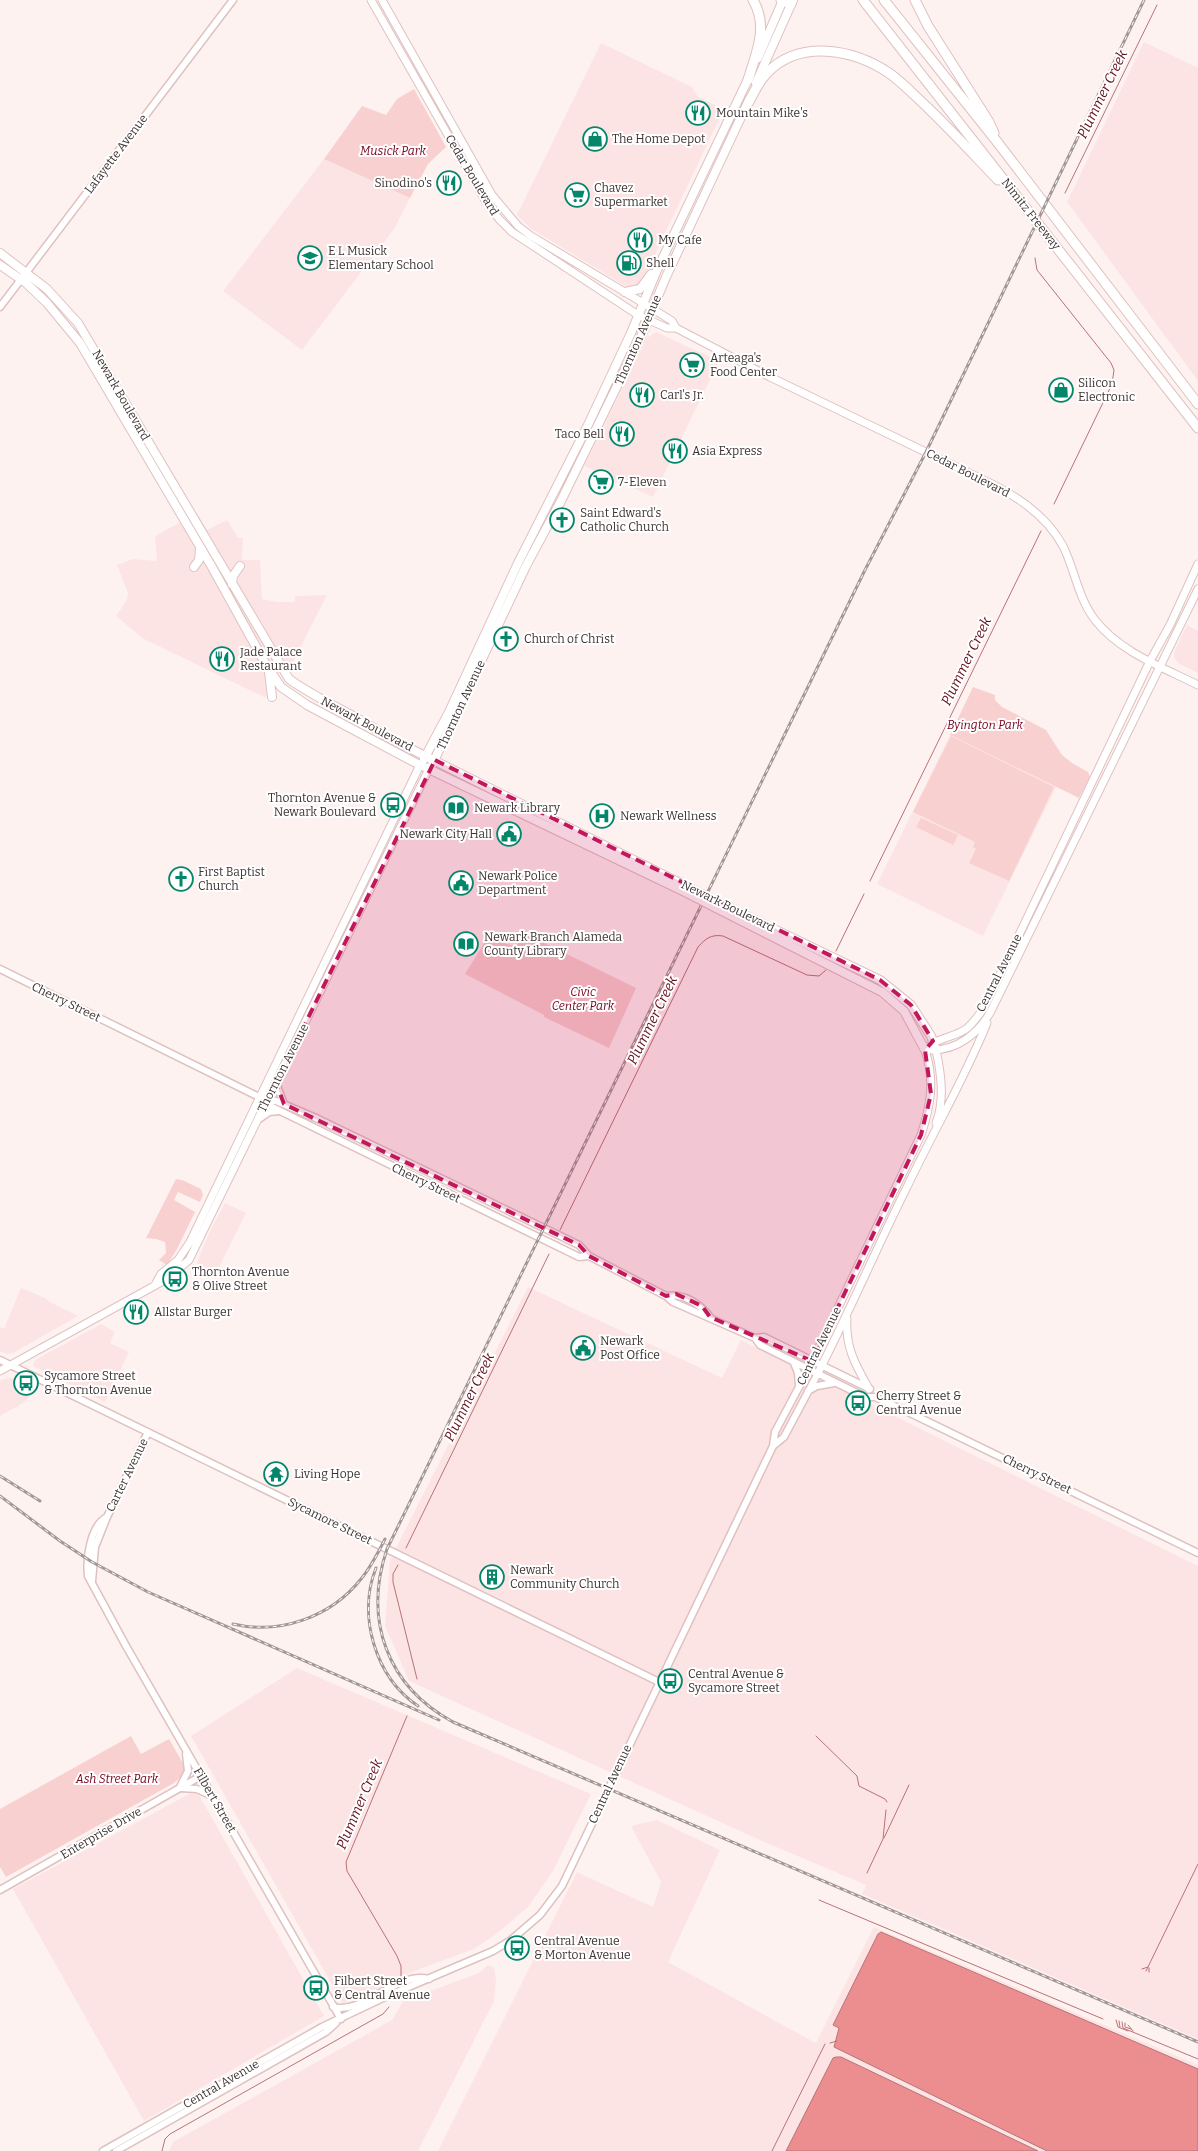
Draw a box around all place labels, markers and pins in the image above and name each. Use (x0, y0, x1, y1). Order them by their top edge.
restaurant icon: Mountain Mike's (685, 100, 711, 126)
place label: Mountain Mike's (716, 106, 808, 120)
shop icon: The Home Depot (582, 126, 608, 152)
place label: The Home Depot (612, 132, 706, 146)
restaurant icon: Sinodino's (436, 170, 462, 196)
place label: Sinodino's (374, 176, 432, 190)
place label: Chavez Supermarket (594, 181, 668, 209)
supermarket icon: Chavez Supermarket (564, 182, 590, 208)
restaurant icon: My Cafe (627, 227, 653, 253)
place label: My Cafe (658, 233, 702, 247)
place label: E L Musick Elementary School (328, 244, 434, 272)
school or university icon: E L Musick Elementary School (297, 245, 323, 271)
fuel station icon: Shell (616, 250, 642, 276)
place label: Shell (646, 256, 675, 270)
place label: Arteaga's Food Center (710, 351, 778, 379)
supermarket icon: Arteaga's Food Center (679, 352, 705, 378)
place label: Silicon Electronic (1078, 376, 1135, 404)
shop icon: Silicon Electronic (1048, 377, 1074, 403)
restaurant icon: Carl's Jr. (629, 382, 655, 408)
place label: Carl's Jr. (660, 388, 704, 402)
restaurant icon: Taco Bell (609, 421, 635, 447)
place label: Taco Bell (555, 427, 605, 441)
restaurant icon: Asia Express (662, 438, 688, 464)
place label: Asia Express (692, 444, 762, 458)
supermarket icon: 7-Eleven (588, 469, 614, 495)
place label: 7-Eleven (618, 475, 667, 489)
place label: Saint Edward's Catholic Church (580, 506, 669, 534)
church icon: Saint Edward's Catholic Church (549, 507, 575, 533)
church icon: Church of Christ (493, 626, 519, 652)
place label: Church of Christ (524, 632, 615, 646)
place label: Jade Palace Restaurant (239, 645, 302, 673)
restaurant icon: Jade Palace Restaurant (209, 646, 235, 672)
place label: Thornton Avenue & Newark Boulevard (268, 791, 376, 819)
bus stop icon: Thornton Avenue & Newark Boulevard (380, 792, 406, 818)
library icon: Newark Library (443, 795, 469, 821)
place label: Newark Library (474, 801, 561, 815)
hospital icon: Newark Wellness (589, 803, 615, 829)
place label: Newark Wellness (620, 809, 717, 823)
public building icon: Newark City Hall (496, 821, 522, 847)
place label: Newark City Hall (399, 827, 493, 841)
place label: First Baptist Church (198, 865, 266, 893)
church icon: First Baptist Church (168, 866, 194, 892)
place label: Newark Police Department (478, 869, 557, 897)
public building icon: Newark Police Department (448, 870, 474, 896)
place label: Newark Branch Alameda County Library (484, 930, 622, 958)
library icon: Newark Branch Alameda County Library (453, 931, 479, 957)
place label: Thornton Avenue & Olive Street (192, 1265, 289, 1293)
bus stop icon: Thornton Avenue & Olive Street (162, 1266, 188, 1292)
restaurant icon: Allstar Burger (123, 1299, 149, 1325)
place label: Allstar Burger (154, 1305, 233, 1319)
place label: Newark Post Office (600, 1334, 660, 1362)
public building icon: Newark Post Office (570, 1335, 596, 1361)
place label: Sycamore Street & Thornton Avenue (44, 1369, 152, 1397)
bus stop icon: Sycamore Street & Thornton Avenue (13, 1370, 39, 1396)
place label: Cherry Street & Central Avenue (876, 1389, 961, 1417)
bus stop icon: Cherry Street & Central Avenue (845, 1390, 871, 1416)
temple icon: Living Hope (263, 1461, 289, 1487)
place label: Living Hope (294, 1467, 360, 1481)
place label: Newark Community Church (510, 1563, 620, 1591)
building icon: Newark Community Church (479, 1564, 505, 1590)
place label: Central Avenue & Sycamore Street (688, 1667, 784, 1695)
bus stop icon: Central Avenue & Sycamore Street (657, 1668, 683, 1694)
place label: Central Avenue & Morton Avenue (534, 1934, 631, 1962)
bus stop icon: Central Avenue & Morton Avenue (504, 1935, 530, 1961)
place label: Filbert Street & Central Avenue (334, 1974, 430, 2002)
bus stop icon: Filbert Street & Central Avenue (303, 1975, 329, 2001)

